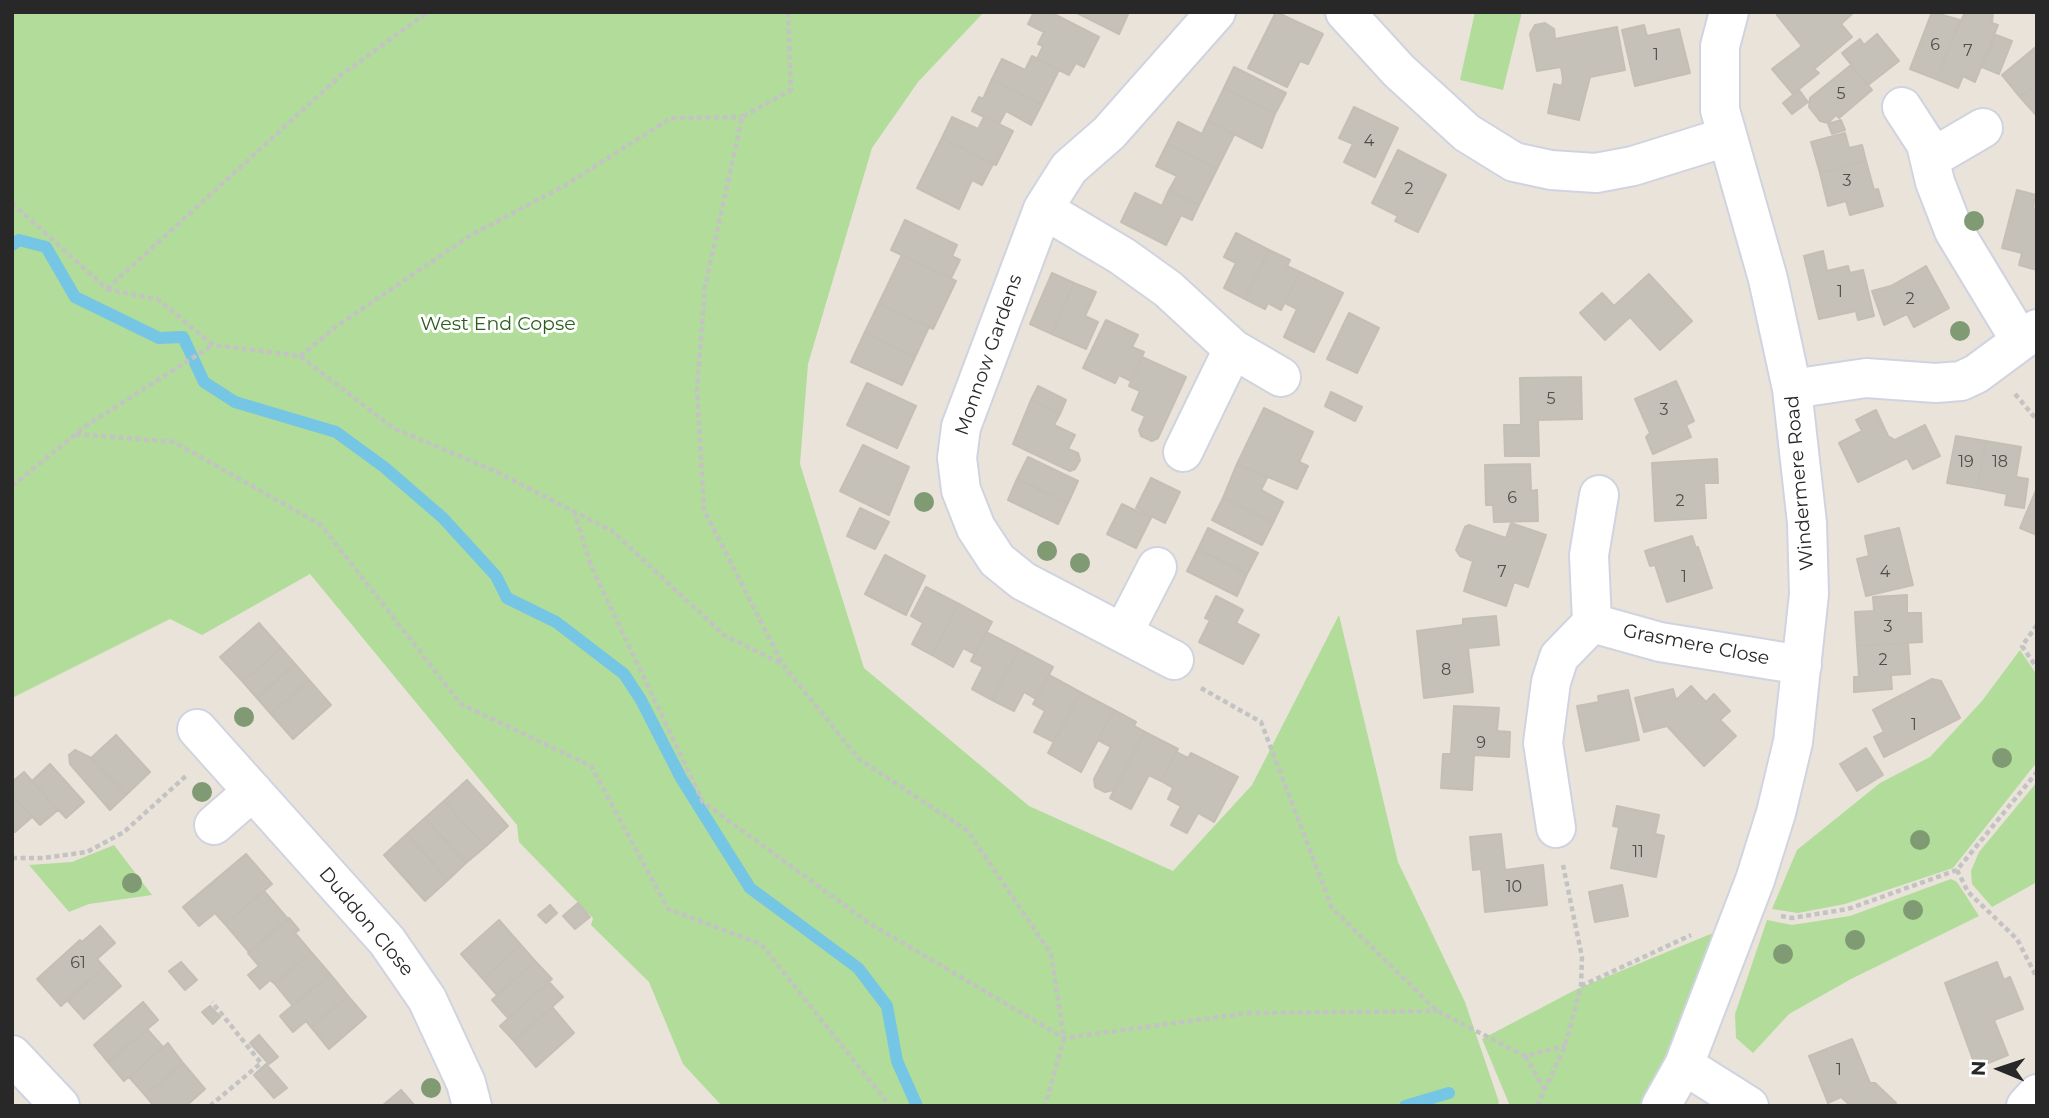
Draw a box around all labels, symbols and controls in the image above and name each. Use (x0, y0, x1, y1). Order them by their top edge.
house number: 6 (1930, 35, 1940, 55)
house number: 7 (1963, 41, 1973, 61)
house number: 1 (1653, 45, 1659, 65)
house number: 5 (1836, 84, 1846, 104)
house number: 4 (1364, 131, 1374, 151)
house number: 3 (1842, 171, 1852, 191)
house number: 2 (1404, 179, 1414, 199)
street label: Monnow Gardens (951, 271, 1027, 439)
house number: 1 (1837, 282, 1843, 302)
house number: 2 (1905, 289, 1915, 309)
park label: West End Copse (420, 313, 576, 335)
house number: 5 (1546, 389, 1556, 409)
street label: Windermere Road (1781, 394, 1819, 572)
house number: 3 (1659, 400, 1669, 420)
house number: 19 (1958, 452, 1974, 472)
house number: 18 (1992, 452, 2008, 472)
house number: 6 (1507, 488, 1517, 508)
house number: 2 (1675, 491, 1685, 511)
house number: 7 (1497, 562, 1507, 582)
house number: 4 (1880, 562, 1890, 582)
house number: 1 (1681, 567, 1687, 587)
house number: 3 (1883, 617, 1893, 637)
street label: Grasmere Close (1621, 620, 1771, 670)
house number: 2 (1878, 650, 1888, 670)
house number: 8 (1441, 660, 1451, 680)
house number: 1 (1911, 715, 1917, 735)
house number: 9 (1476, 733, 1486, 753)
house number: 11 (1632, 842, 1644, 862)
street label: Duddon Close (314, 863, 418, 981)
house number: 10 (1506, 877, 1522, 897)
house number: 61 (70, 953, 86, 973)
north arrow (1965, 1034, 2035, 1104)
house number: 1 (1836, 1060, 1842, 1080)
text: N (1967, 1060, 1990, 1076)

